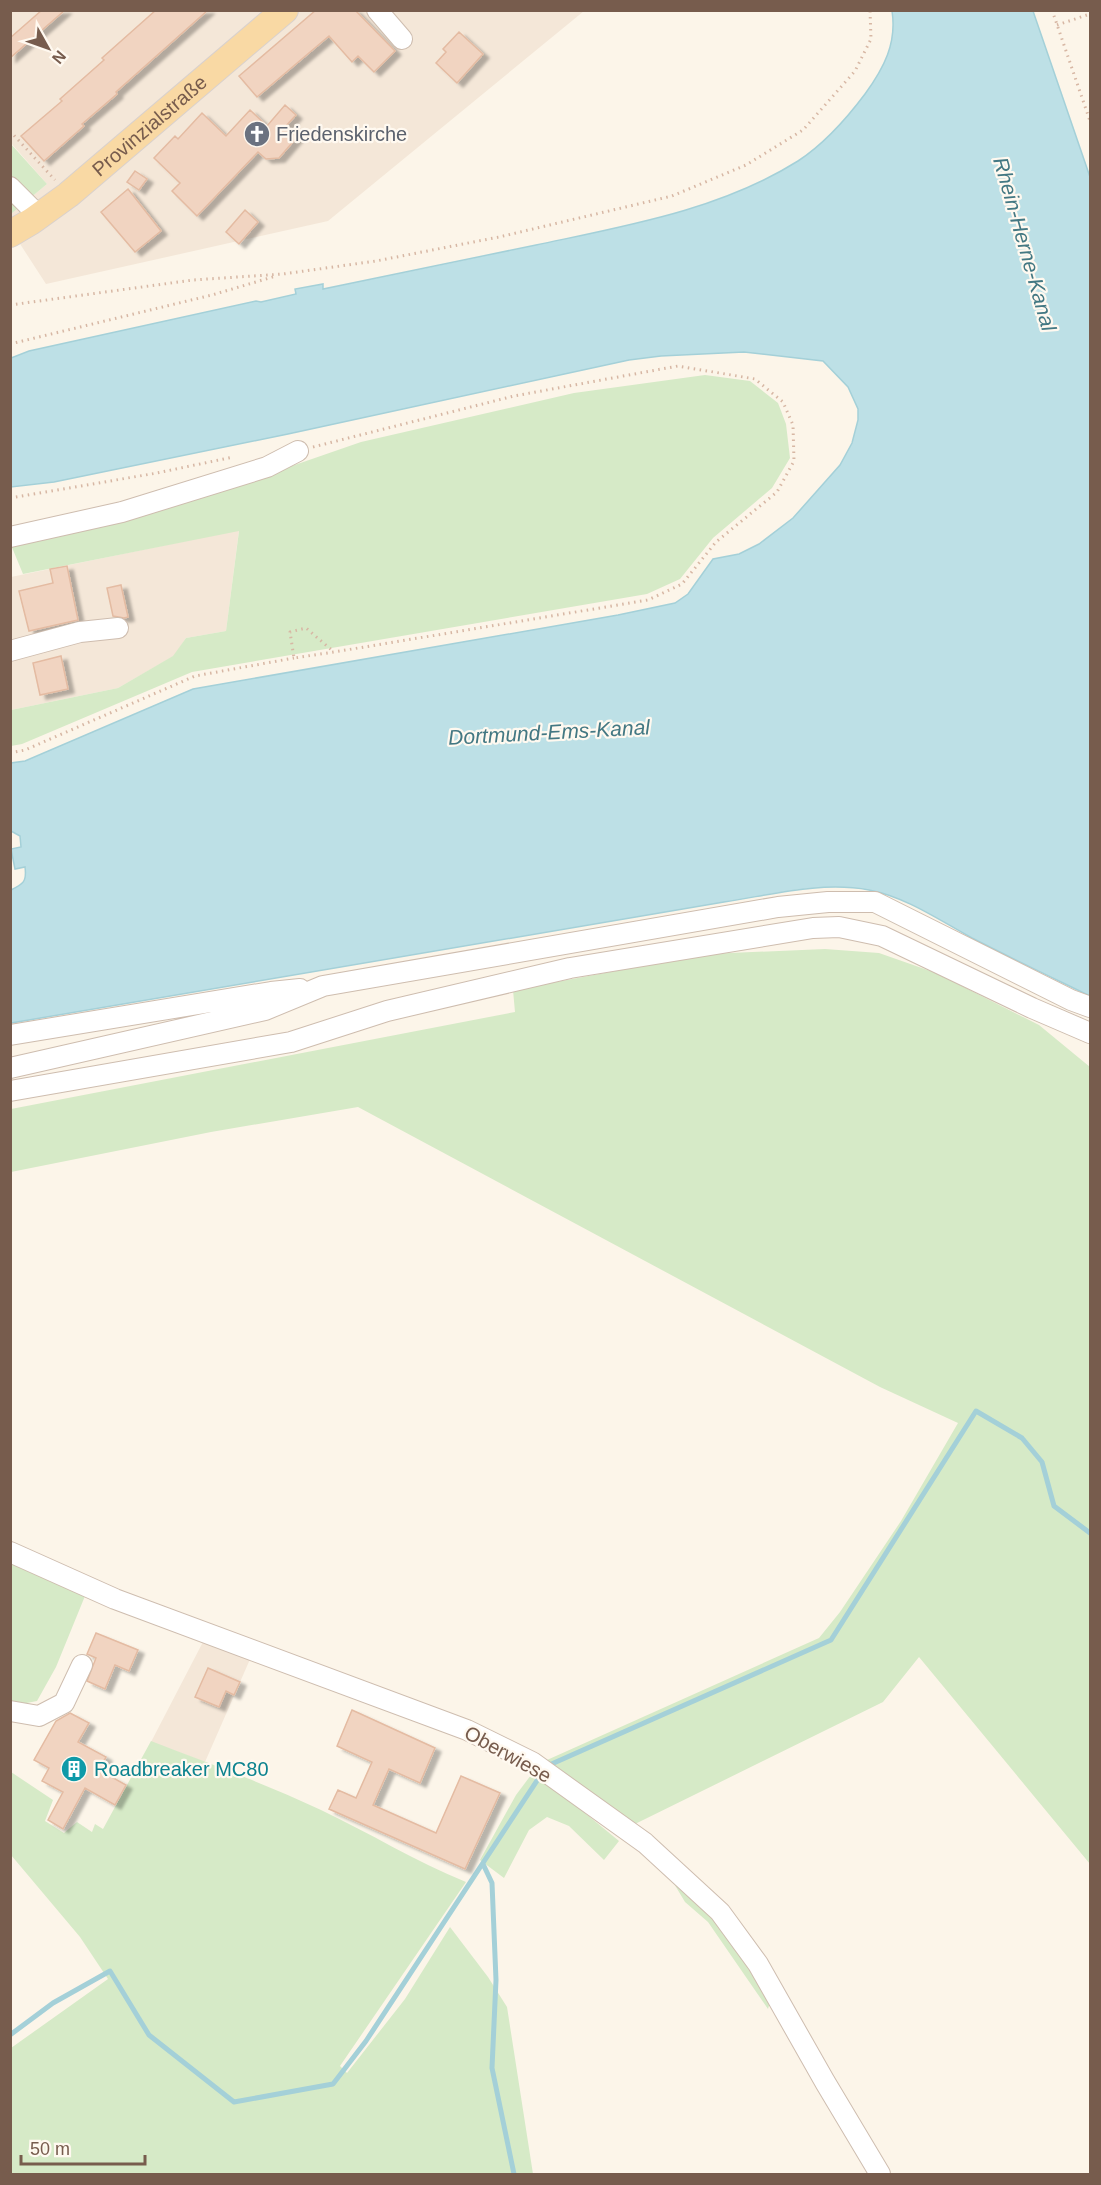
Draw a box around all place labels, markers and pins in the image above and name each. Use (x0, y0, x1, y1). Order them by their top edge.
church icon: Friedenskirche (242, 119, 272, 149)
place label: Friedenskirche (276, 123, 407, 145)
building icon: Roadbreaker MC80 (59, 1754, 89, 1784)
place label: Roadbreaker MC80 (94, 1758, 269, 1780)

